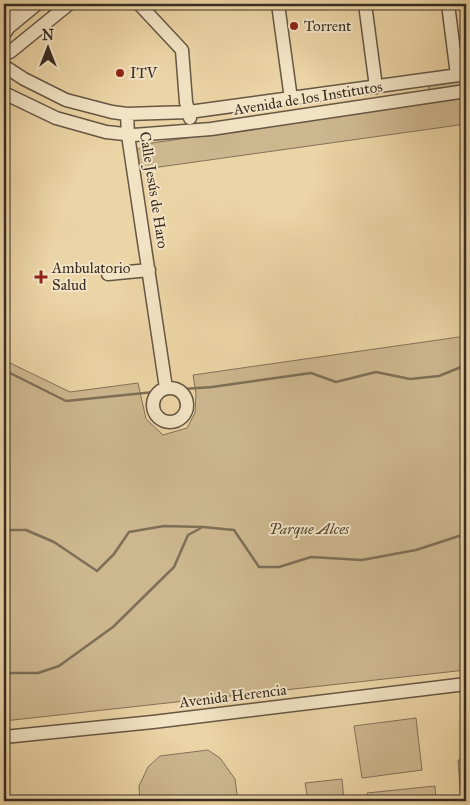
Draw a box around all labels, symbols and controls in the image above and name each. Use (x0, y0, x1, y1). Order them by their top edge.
place label: Torrent (304, 17, 352, 35)
marker: Torrent (288, 20, 300, 32)
north arrow (22, 22, 72, 72)
text: N (42, 27, 54, 44)
place label: ITV (130, 64, 158, 82)
marker: ITV (114, 67, 126, 79)
street label: Avenida de los Institutos (231, 77, 384, 119)
street label: Calle Jesús de Haro (135, 130, 172, 250)
place label: Ambulatorio Salud (51, 259, 131, 294)
marker: Ambulatorio Salud (34, 270, 48, 284)
park label: Parque Alces (269, 520, 350, 538)
street label: Avenida Herencia (177, 680, 288, 712)

